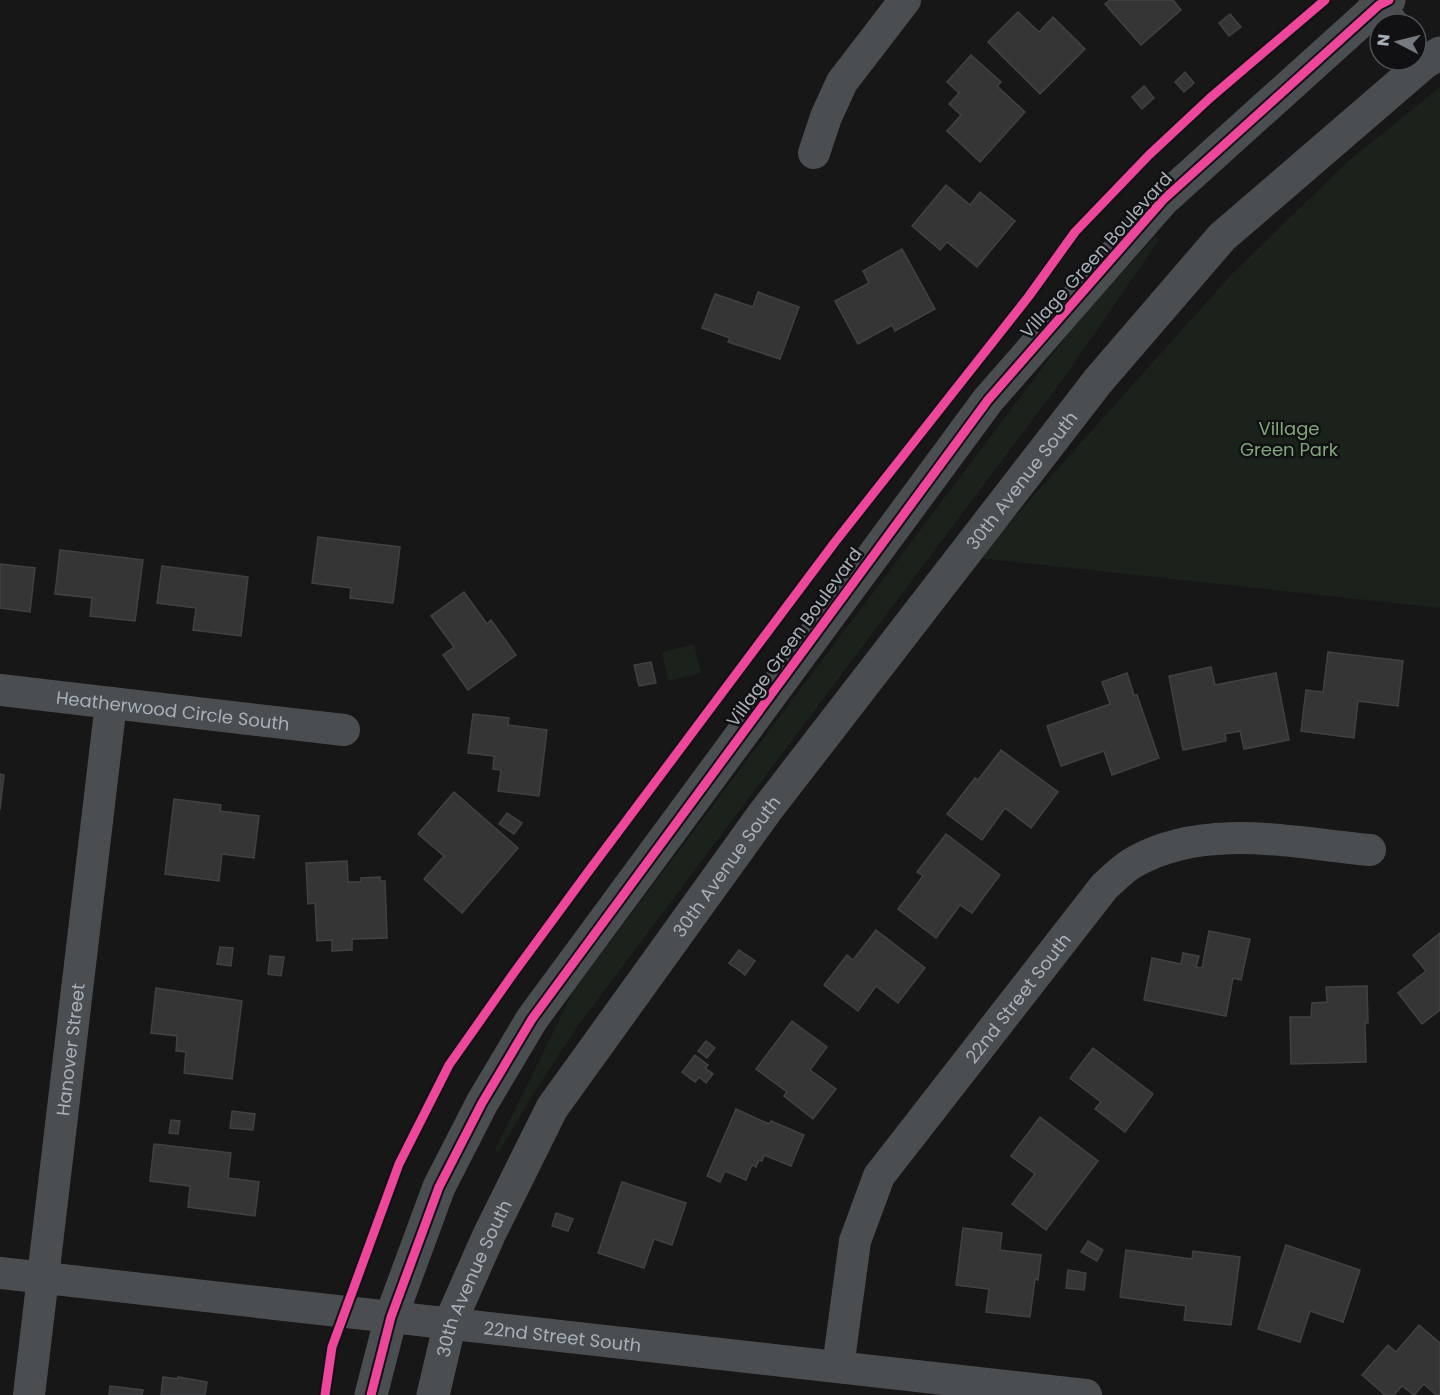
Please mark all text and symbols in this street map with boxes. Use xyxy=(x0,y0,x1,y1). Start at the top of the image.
north arrow xyxy=(1368,12,1428,72)
text: N xyxy=(1371,33,1396,48)
street label: Village Green Boulevard xyxy=(1014,166,1178,344)
street label: 30th Avenue South xyxy=(960,406,1083,555)
park label: Village Green Park xyxy=(1240,416,1339,462)
street label: Village Green Boulevard xyxy=(720,542,868,732)
street label: Heatherwood Circle South xyxy=(55,684,291,736)
street label: 30th Avenue South xyxy=(667,790,786,942)
street label: 22nd Street South xyxy=(959,928,1076,1068)
street label: Hanover Street xyxy=(50,982,90,1117)
street label: 30th Avenue South xyxy=(430,1195,517,1359)
street label: 22nd Street South xyxy=(482,1315,643,1357)

